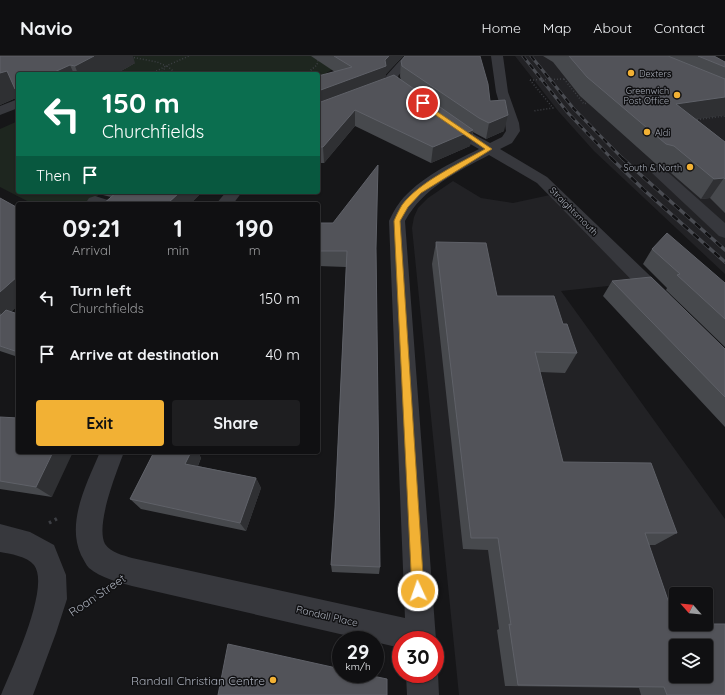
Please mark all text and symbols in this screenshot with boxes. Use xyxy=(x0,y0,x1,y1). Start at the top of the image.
text: Navio xyxy=(20,16,73,40)
text: Home xyxy=(482,19,521,37)
text: Map xyxy=(543,19,571,37)
text: About xyxy=(593,19,632,37)
text: Contact xyxy=(654,19,705,37)
marker: Dexters xyxy=(626,68,636,78)
place label: Dexters xyxy=(639,68,671,79)
text: 150 m xyxy=(102,85,180,120)
place label: Greenwich Post Office xyxy=(624,85,669,106)
pin xyxy=(406,86,440,120)
icon: left xyxy=(36,88,88,140)
marker: Greenwich Post Office xyxy=(672,90,682,100)
icon: arrive xyxy=(412,92,434,114)
text: Churchfields xyxy=(102,120,204,143)
marker: Aldi xyxy=(642,127,652,137)
place label: Aldi xyxy=(655,127,670,138)
place label: South & North xyxy=(624,162,682,173)
marker: South & North xyxy=(685,162,695,172)
icon: arrive xyxy=(79,164,101,186)
text: Then xyxy=(36,166,71,185)
street label: Straightsmouth xyxy=(547,184,601,238)
text: 09:21 xyxy=(63,213,120,243)
text: 1 xyxy=(173,213,183,243)
text: 190 xyxy=(236,213,273,243)
text: Arrival xyxy=(72,242,111,258)
text: min xyxy=(167,242,189,258)
text: m xyxy=(249,242,261,258)
text: Turn left xyxy=(70,281,132,300)
icon: left xyxy=(36,287,58,309)
text: 150 m xyxy=(260,289,300,308)
text: Churchfields xyxy=(70,300,144,316)
icon: arrive xyxy=(36,343,58,365)
text: Arrive at destination xyxy=(70,345,219,364)
text: 40 m xyxy=(265,345,300,364)
button: Exit xyxy=(36,400,164,446)
button: Share xyxy=(172,400,300,446)
street label: Roan Street xyxy=(66,570,128,620)
position arrow xyxy=(397,570,439,612)
north arrow xyxy=(669,587,713,631)
map controls xyxy=(669,587,713,683)
street label: Randall Place xyxy=(295,603,360,630)
speed limit sign: 30 xyxy=(392,631,444,683)
text: 29 xyxy=(347,639,369,664)
button: layers xyxy=(669,639,713,683)
text: km/h xyxy=(345,660,371,673)
place label: Randall Christian Centre xyxy=(131,673,265,688)
marker: Randall Christian Centre xyxy=(268,675,278,685)

